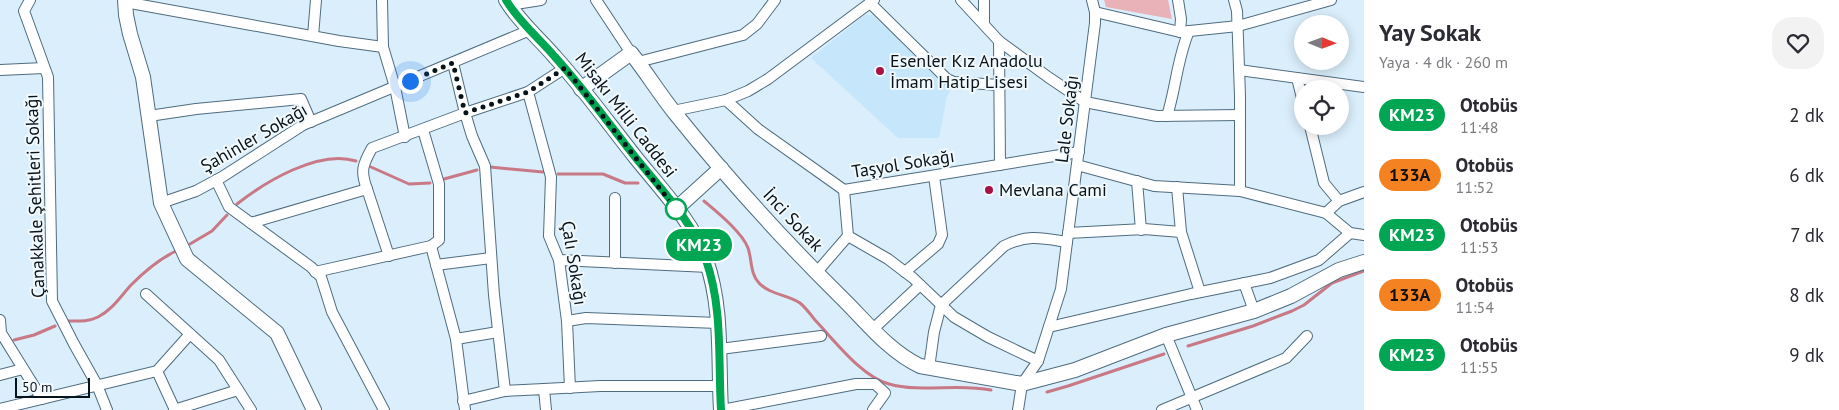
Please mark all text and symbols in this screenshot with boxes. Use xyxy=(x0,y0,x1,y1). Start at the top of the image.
north arrow xyxy=(1294,15,1349,70)
map controls xyxy=(1294,15,1349,135)
text: Yay Sokak xyxy=(1379,17,1481,48)
button: heart xyxy=(1772,17,1824,69)
street label: Misakı Milli Caddesi xyxy=(570,47,683,182)
place label: Esenler Kız Anadolu İmam Hatip Lisesi xyxy=(890,49,1043,93)
text: Yaya · 4 dk · 260 m xyxy=(1379,52,1508,72)
marker: Esenler Kız Anadolu İmam Hatip Lisesi xyxy=(874,65,886,77)
your location xyxy=(398,69,423,94)
street label: Lale Sokağı xyxy=(1050,74,1083,164)
button: locate xyxy=(1294,80,1349,135)
text: Otobüs xyxy=(1460,93,1518,117)
street label: Çanakkale Şehitleri Sokağı xyxy=(19,94,50,298)
street label: Şahinler Sokağı xyxy=(196,98,311,177)
text: KM23 xyxy=(1389,103,1435,126)
text: 2 dk xyxy=(1789,103,1824,127)
text: 11:48 xyxy=(1460,117,1498,137)
street label: Taşyol Sokağı xyxy=(850,144,956,183)
text: Otobüs xyxy=(1456,153,1513,177)
text: 133A xyxy=(1389,163,1431,186)
text: 6 dk xyxy=(1789,163,1824,187)
text: 11:52 xyxy=(1456,177,1494,197)
place label: Mevlana Cami xyxy=(999,178,1107,201)
street label: İnci Sokak xyxy=(758,183,829,256)
marker: Mevlana Cami xyxy=(983,184,995,196)
unlabelled marker xyxy=(665,198,687,220)
text: Otobüs xyxy=(1460,213,1518,237)
street label: Çalı Sokağı xyxy=(556,219,593,307)
text: KM23 xyxy=(1389,223,1435,246)
text: 7 dk xyxy=(1790,223,1824,247)
line badge: KM23 xyxy=(664,229,734,261)
text: KM23 xyxy=(676,233,722,256)
text: 11:53 xyxy=(1460,237,1498,257)
text: Otobüs xyxy=(1456,273,1513,297)
text: 133A xyxy=(1389,283,1431,306)
text: 8 dk xyxy=(1789,283,1824,307)
text: 11:54 xyxy=(1456,297,1494,317)
text: Otobüs xyxy=(1460,333,1518,357)
text: KM23 xyxy=(1389,343,1435,366)
text: 9 dk xyxy=(1789,343,1824,367)
text: 11:55 xyxy=(1460,357,1498,377)
scale bar xyxy=(15,375,90,398)
text: 50 m xyxy=(22,378,52,396)

